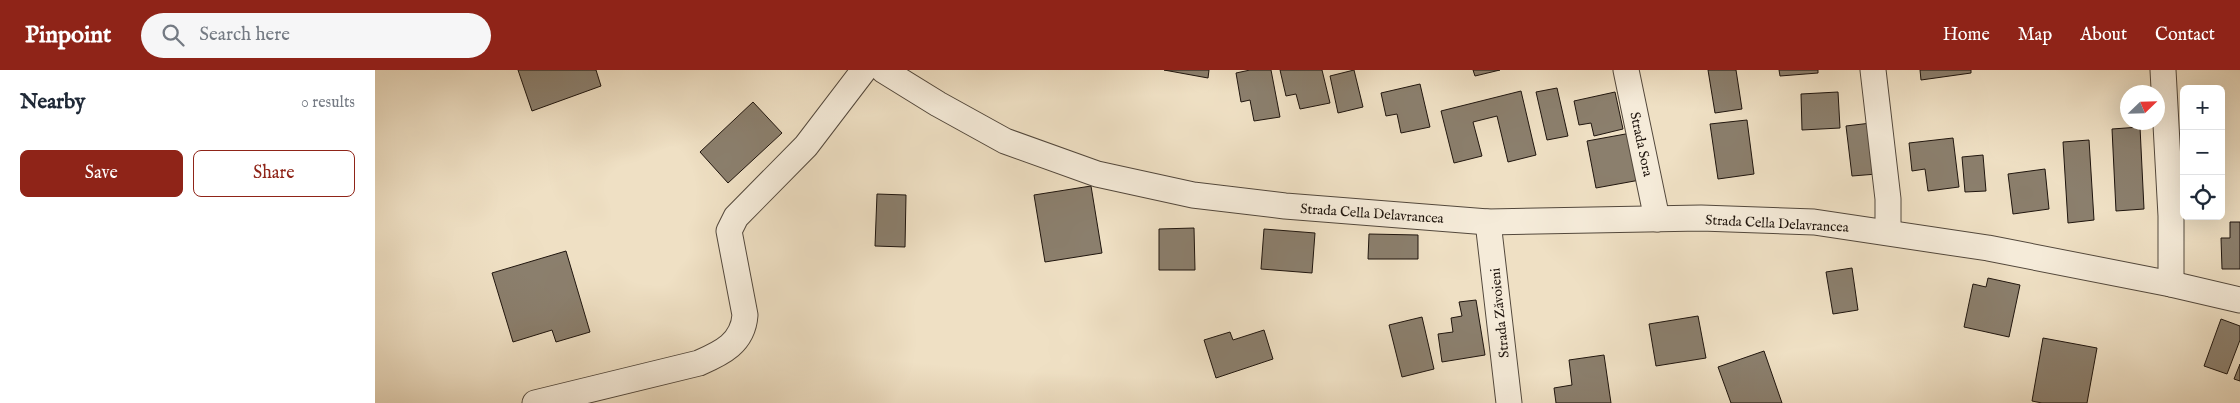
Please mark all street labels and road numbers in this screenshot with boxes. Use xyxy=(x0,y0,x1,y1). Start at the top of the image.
street label: Strada Sora xyxy=(1625,110,1657,179)
street label: Strada Cella Delavrancea xyxy=(1300,200,1445,228)
street label: Strada Cella Delavrancea xyxy=(1705,211,1850,237)
street label: Strada Zăvoieni xyxy=(1486,267,1514,359)

